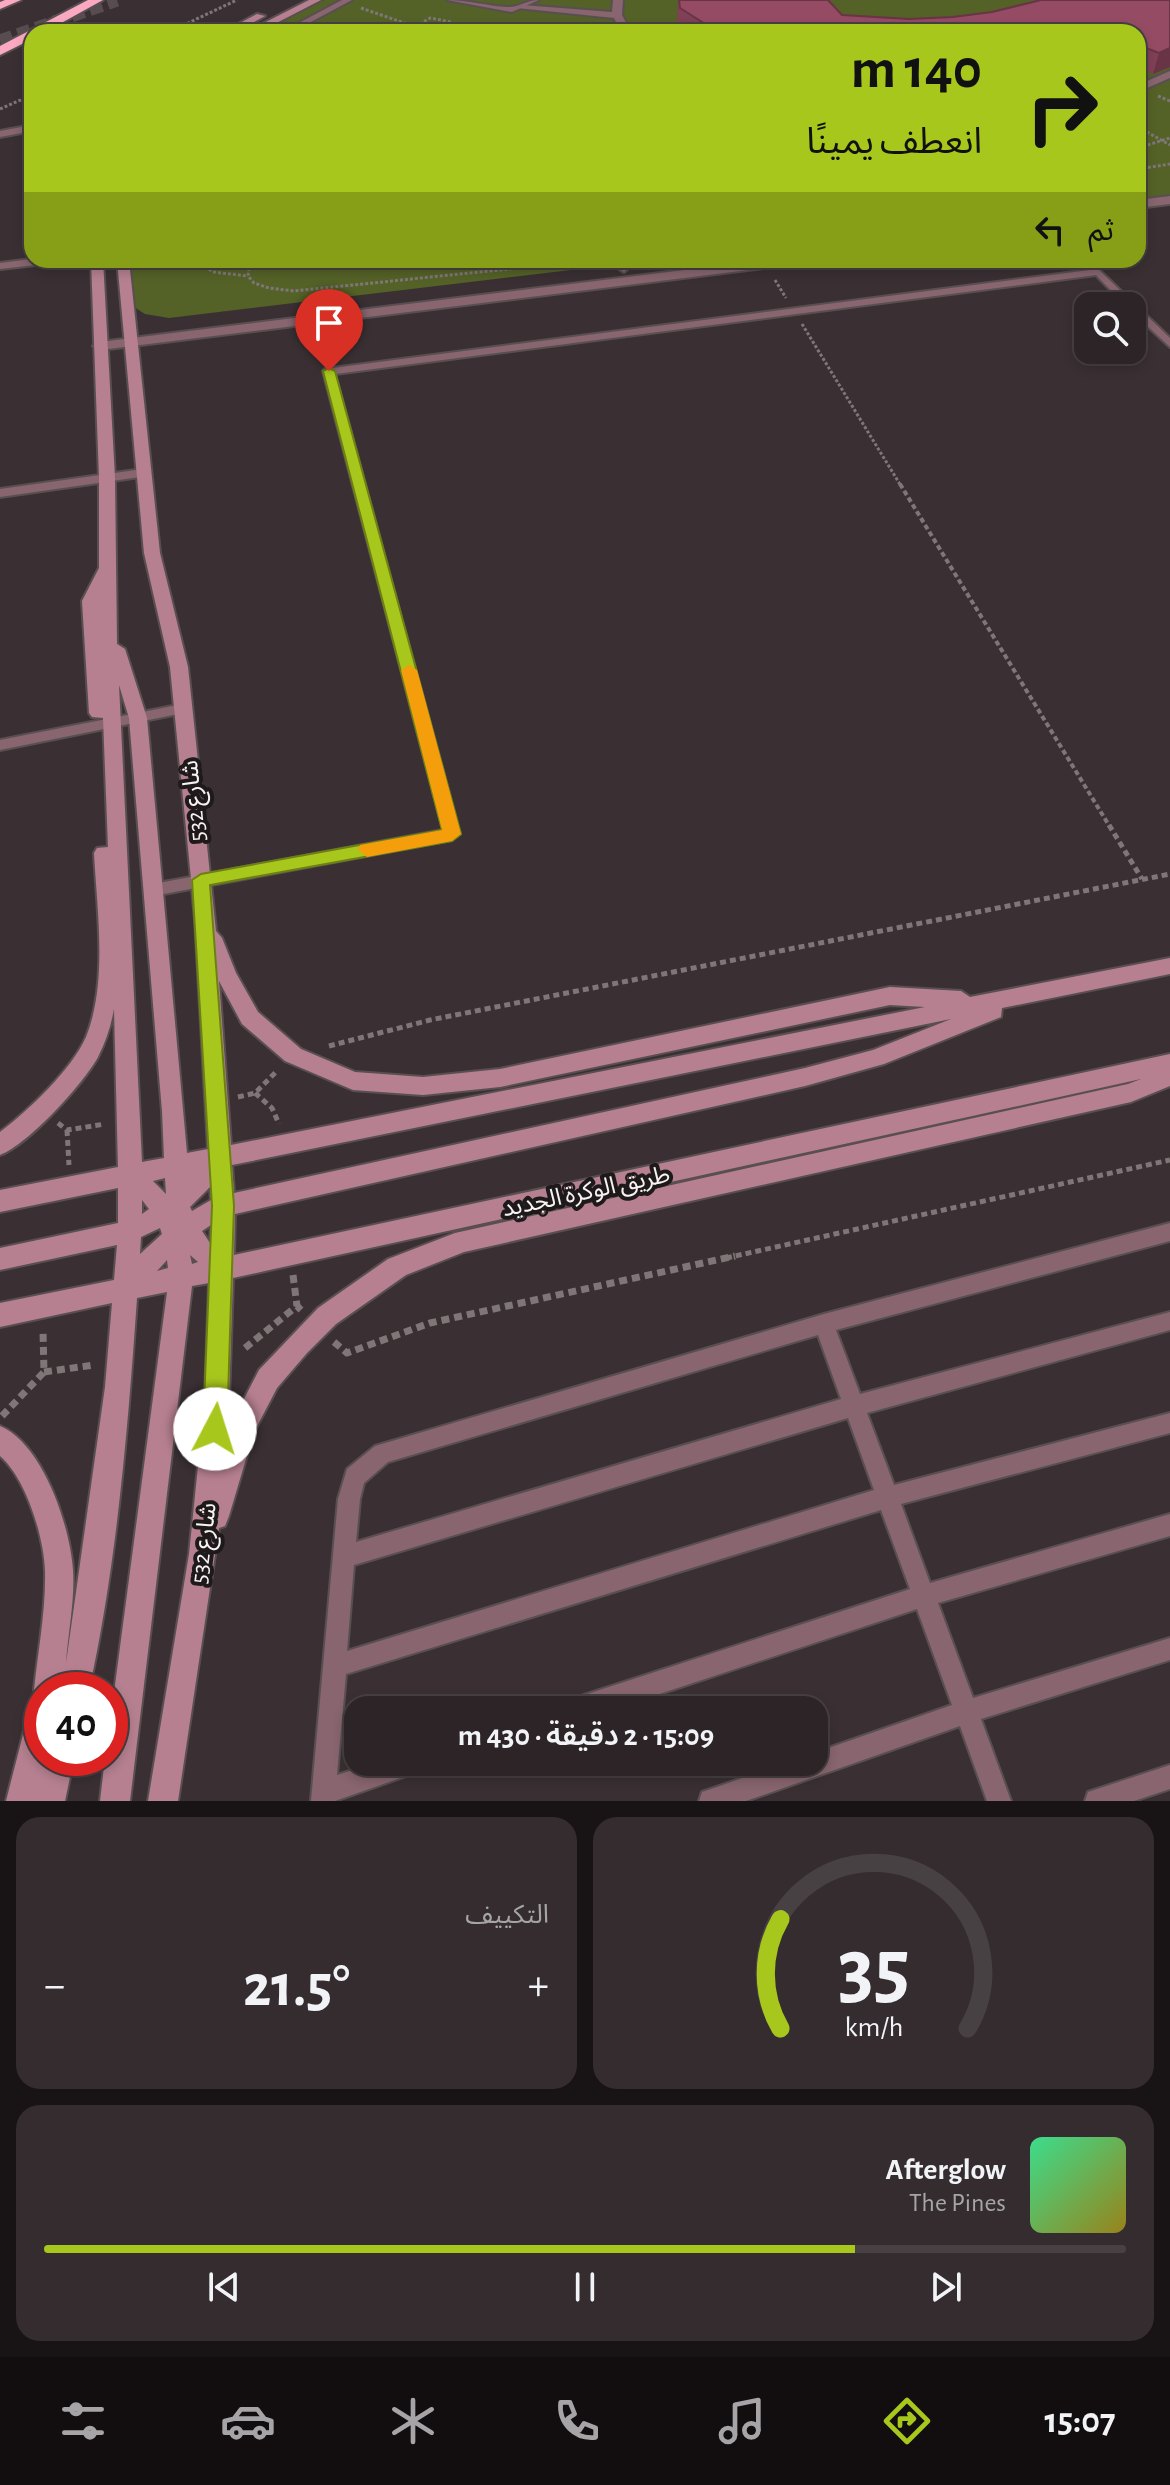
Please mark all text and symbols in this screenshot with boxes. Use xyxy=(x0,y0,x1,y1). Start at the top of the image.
text: 140 m xyxy=(851,42,982,98)
icon: right xyxy=(1010,56,1114,160)
text: انعطف يمينًا xyxy=(806,124,982,160)
icon: left xyxy=(1028,208,1072,252)
text: ثم xyxy=(1088,216,1114,246)
pin xyxy=(295,289,363,371)
map controls xyxy=(1074,292,1146,364)
button: search xyxy=(1074,292,1146,364)
icon: arrive xyxy=(307,301,351,345)
street label: شارع 532 xyxy=(178,759,214,843)
street label: طريق الوكرة الجديد xyxy=(500,1162,673,1223)
position arrow xyxy=(173,1387,257,1471)
street label: شارع 532 xyxy=(187,1501,225,1586)
speed limit sign: 40 xyxy=(24,1672,128,1776)
text: 15:09 · 2 دقيقة · 430 m xyxy=(458,1721,714,1751)
text: التكييف xyxy=(465,1902,549,1928)
text: 35 xyxy=(838,1928,909,2012)
text: 21.5° xyxy=(243,1957,350,2017)
text: − xyxy=(44,1964,65,2008)
text: + xyxy=(528,1964,549,2008)
text: km/h xyxy=(844,2013,903,2042)
text: Afterglow xyxy=(885,2155,1006,2185)
text: The Pines xyxy=(909,2190,1006,2216)
icon: previous xyxy=(202,2265,246,2309)
icon: pause xyxy=(563,2265,607,2309)
icon: next xyxy=(924,2265,968,2309)
icon: filters xyxy=(55,2393,111,2449)
icon: car xyxy=(220,2393,276,2449)
icon: climate xyxy=(385,2393,441,2449)
icon: phone xyxy=(549,2393,605,2449)
icon: music xyxy=(714,2393,770,2449)
icon: directions xyxy=(879,2393,935,2449)
text: 15:07 xyxy=(1044,2403,1116,2439)

